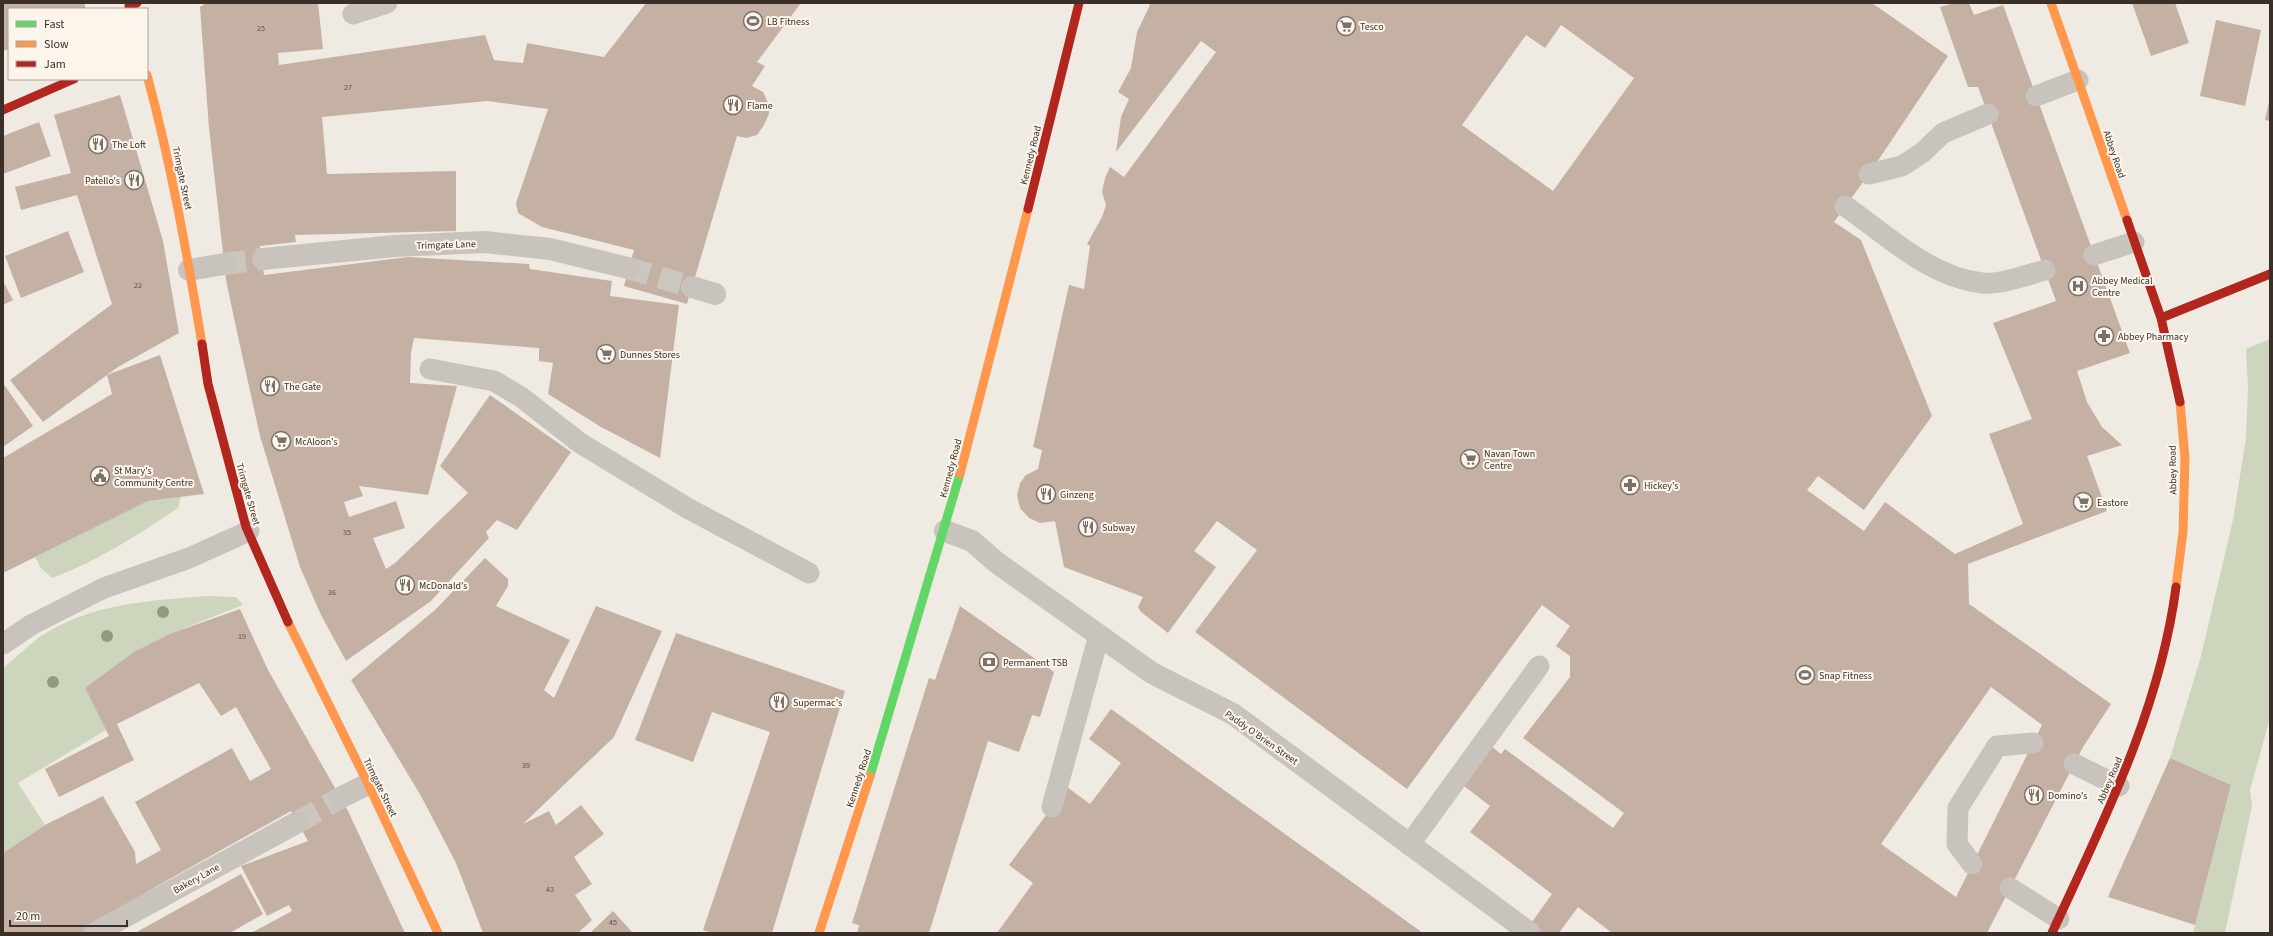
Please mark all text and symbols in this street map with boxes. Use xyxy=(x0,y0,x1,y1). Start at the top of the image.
legend xyxy=(8,8,148,80)
sports icon: LB Fitness xyxy=(742,10,764,32)
place label: LB Fitness xyxy=(767,15,809,29)
supermarket icon: Tesco xyxy=(1335,15,1357,37)
text: Fast xyxy=(44,16,64,33)
place label: Tesco xyxy=(1360,20,1384,34)
house number: 25 xyxy=(257,23,265,34)
text: Slow xyxy=(44,36,69,53)
text: Jam xyxy=(44,56,66,73)
house number: 27 xyxy=(344,82,352,93)
restaurant icon: Flame xyxy=(722,94,744,116)
place label: Flame xyxy=(747,99,773,113)
street label: Kennedy Road xyxy=(1017,124,1045,186)
street label: Abbey Road xyxy=(2099,129,2129,180)
restaurant icon: The Loft xyxy=(87,133,109,155)
place label: The Loft xyxy=(112,138,146,152)
street label: Trimgate Street xyxy=(169,145,196,212)
restaurant icon: Patello's xyxy=(123,169,145,191)
place label: Patello's xyxy=(85,174,120,188)
street label: Trimgate Lane xyxy=(416,237,476,253)
place label: Abbey Medical Centre xyxy=(2092,274,2153,300)
hospital icon: Abbey Medical Centre xyxy=(2067,275,2089,297)
house number: 22 xyxy=(134,280,142,291)
pharmacy icon: Abbey Pharmacy xyxy=(2093,325,2115,347)
place label: Abbey Pharmacy xyxy=(2118,330,2189,344)
supermarket icon: Dunnes Stores xyxy=(595,343,617,365)
place label: Dunnes Stores xyxy=(620,348,680,362)
restaurant icon: The Gate xyxy=(259,375,281,397)
place label: The Gate xyxy=(284,380,321,394)
supermarket icon: McAloon's xyxy=(270,430,292,452)
place label: McAloon's xyxy=(295,435,338,449)
street label: Kennedy Road xyxy=(936,437,966,499)
street label: Abbey Road xyxy=(2166,445,2180,495)
place label: Navan Town Centre xyxy=(1484,447,1535,473)
supermarket icon: Navan Town Centre xyxy=(1459,448,1481,470)
street label: Trimgate Street xyxy=(232,462,264,528)
place label: St Mary's Community Centre xyxy=(114,464,193,490)
public building icon: St Mary's Community Centre xyxy=(89,465,111,487)
pharmacy icon: Hickey's xyxy=(1619,474,1641,496)
place label: Hickey's xyxy=(1644,479,1678,493)
restaurant icon: Ginzeng xyxy=(1035,483,1057,505)
place label: Ginzeng xyxy=(1060,488,1094,502)
supermarket icon: Eastore xyxy=(2072,491,2094,513)
place label: Eastore xyxy=(2097,496,2128,510)
restaurant icon: Subway xyxy=(1077,516,1099,538)
place label: Subway xyxy=(1102,521,1135,535)
house number: 35 xyxy=(343,527,351,538)
restaurant icon: McDonald's xyxy=(394,574,416,596)
place label: McDonald's xyxy=(419,579,468,593)
house number: 36 xyxy=(328,587,336,598)
house number: 19 xyxy=(238,631,246,642)
bank icon: Permanent TSB xyxy=(978,651,1000,673)
place label: Permanent TSB xyxy=(1003,656,1068,670)
sports icon: Snap Fitness xyxy=(1794,664,1816,686)
place label: Snap Fitness xyxy=(1819,669,1872,683)
restaurant icon: Supermac's xyxy=(768,691,790,713)
place label: Supermac's xyxy=(793,696,842,710)
street label: Paddy O'Brien Street xyxy=(1222,707,1301,769)
street label: Kennedy Road xyxy=(843,747,875,809)
street label: Abbey Road xyxy=(2094,755,2126,806)
street label: Trimgate Street xyxy=(360,756,401,820)
house number: 39 xyxy=(522,760,530,771)
restaurant icon: Domino's xyxy=(2023,784,2045,806)
place label: Domino's xyxy=(2048,789,2087,803)
street label: Bakery Lane xyxy=(171,860,222,897)
house number: 43 xyxy=(546,884,554,895)
scale bar xyxy=(10,902,127,928)
text: 20 m xyxy=(16,908,40,925)
house number: 45 xyxy=(609,917,617,928)

